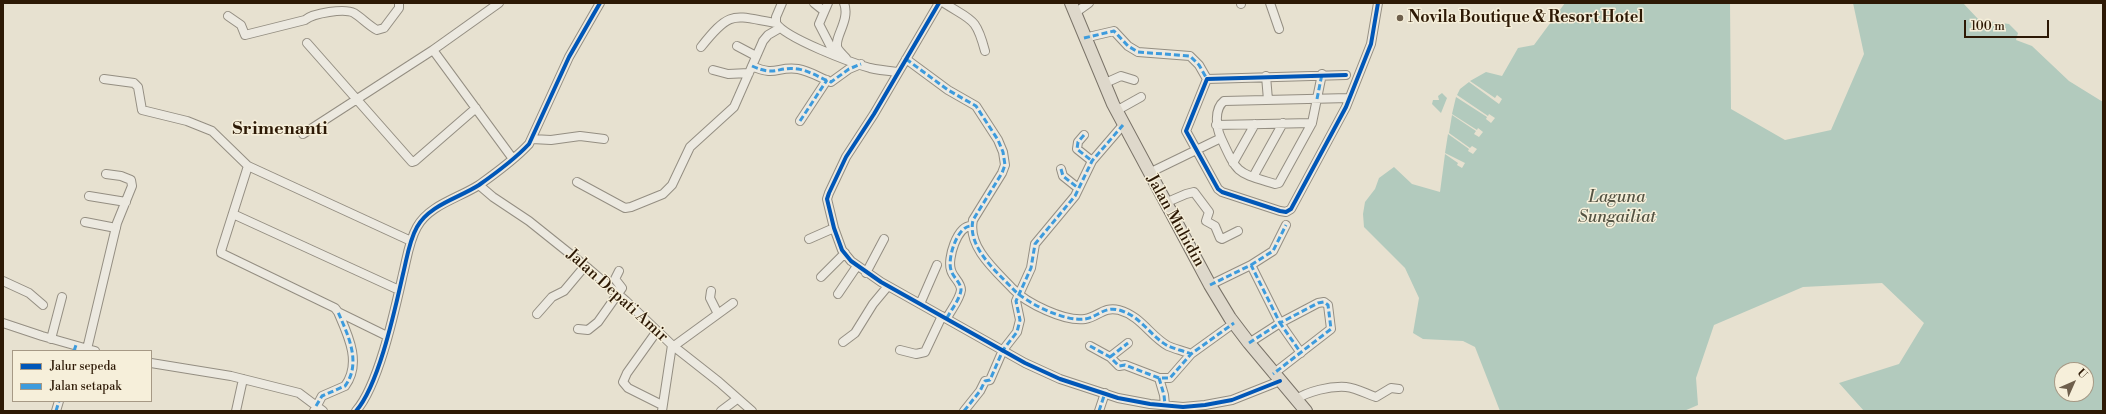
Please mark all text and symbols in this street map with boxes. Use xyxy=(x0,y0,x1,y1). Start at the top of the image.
place label: Novila Boutique & Resort Hotel xyxy=(1408,8,1644,28)
scale bar xyxy=(1966,12,2051,38)
marker: Novila Boutique & Resort Hotel xyxy=(1395,13,1405,23)
text: 100 m xyxy=(1971,19,2005,34)
district label: Srimenanti xyxy=(232,119,328,141)
street label: Jalan Muhidin xyxy=(1142,172,1208,270)
water label: Laguna Sungailiat xyxy=(1578,188,1656,228)
street label: Jalan Depati Amir xyxy=(562,245,672,347)
legend xyxy=(12,350,152,402)
text: Jalur sepeda xyxy=(50,359,116,374)
north arrow xyxy=(2054,362,2094,402)
text: U xyxy=(2074,366,2090,382)
text: Jalan setapak xyxy=(50,379,122,394)

